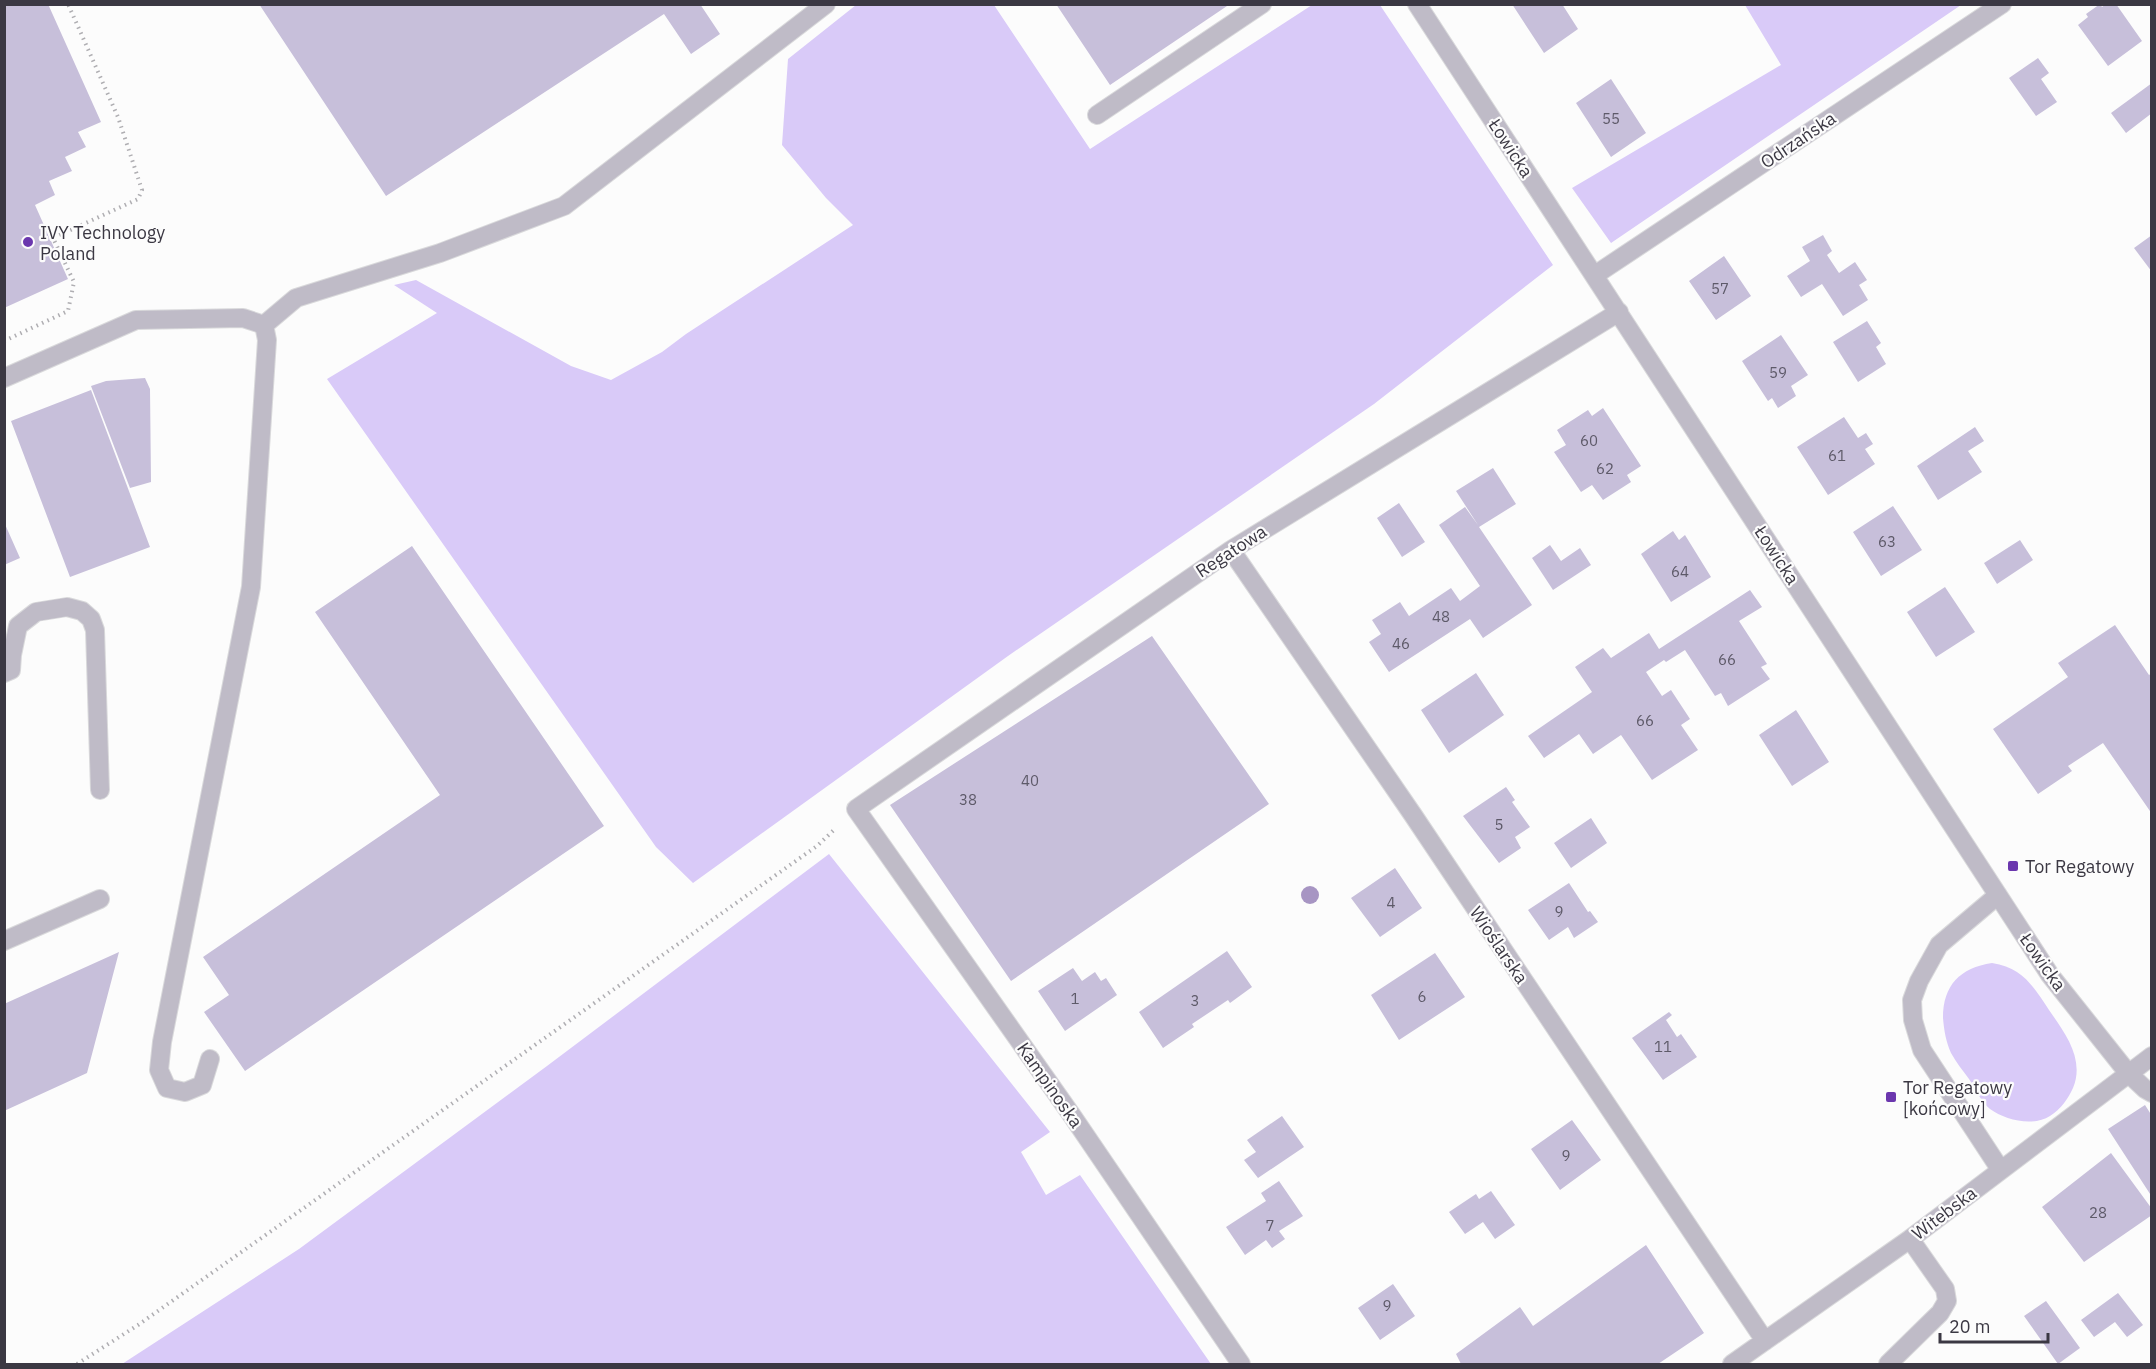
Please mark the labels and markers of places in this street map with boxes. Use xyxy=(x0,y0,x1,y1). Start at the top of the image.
place label: IVY Technology Poland xyxy=(40,221,165,265)
marker: IVY Technology Poland xyxy=(21,235,35,249)
place label: Tor Regatowy xyxy=(2025,855,2134,878)
marker: Tor Regatowy xyxy=(2006,859,2020,873)
place label: Tor Regatowy [końcowy] xyxy=(1903,1076,2012,1120)
marker: Tor Regatowy [końcowy] xyxy=(1884,1090,1898,1104)

